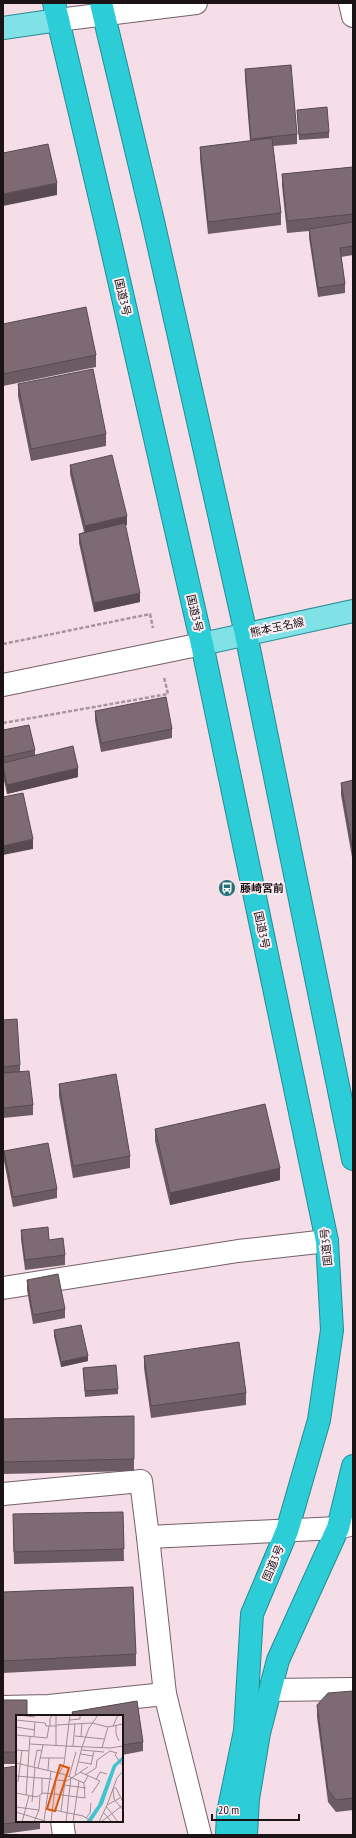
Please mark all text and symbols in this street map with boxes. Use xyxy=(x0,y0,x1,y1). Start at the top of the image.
street label: 国道3号 xyxy=(112,277,134,317)
street label: 国道3号 xyxy=(184,593,206,633)
street label: 熊本玉名線 xyxy=(249,614,305,640)
bus stop icon: 藤崎宮前 xyxy=(217,878,237,898)
place label: 藤崎宮前 xyxy=(240,881,284,895)
street label: 国道3号 xyxy=(251,910,273,950)
street label: 国道3号 xyxy=(317,1227,335,1267)
street label: 国道3号 xyxy=(259,1543,287,1583)
inset map xyxy=(16,1715,123,1822)
scale bar xyxy=(212,1796,299,1822)
text: 20 m xyxy=(218,1802,239,1817)

